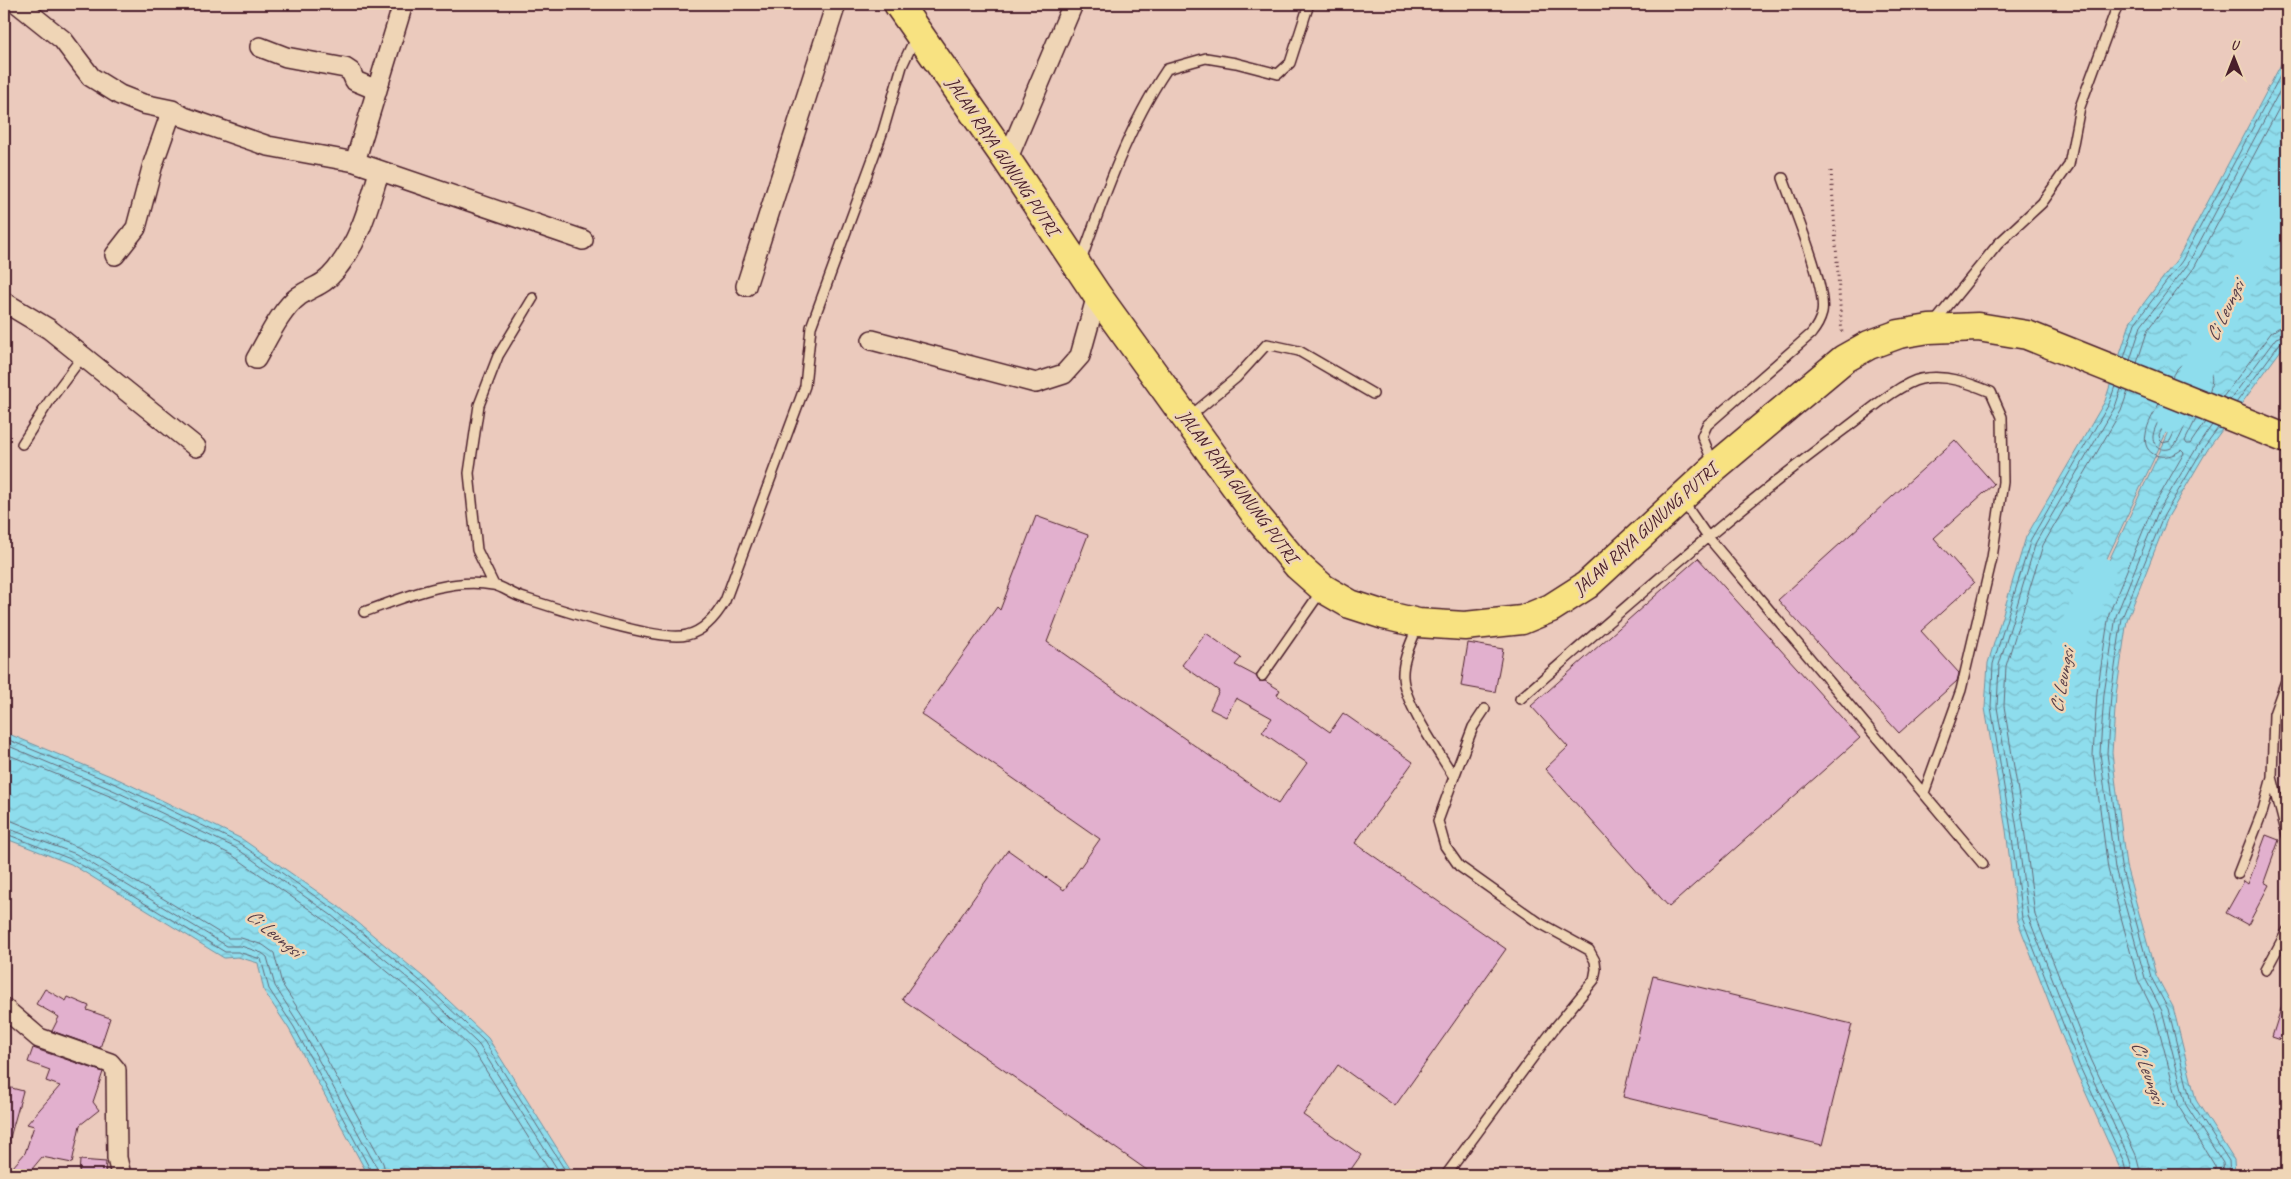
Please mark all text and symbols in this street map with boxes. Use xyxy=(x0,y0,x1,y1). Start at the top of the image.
north arrow xyxy=(2208,32,2258,82)
text: U xyxy=(2231,37,2241,54)
street label: JALAN RAYA GUNUNG PUTRI xyxy=(941,72,1066,243)
water label: Ci Leungsi xyxy=(2200,273,2252,345)
street label: JALAN RAYA GUNUNG PUTRI xyxy=(1173,404,1305,570)
street label: JALAN RAYA GUNUNG PUTRI xyxy=(1568,456,1724,600)
water label: Ci Leungsi xyxy=(2044,643,2081,715)
water label: Ci Leungsi xyxy=(242,904,310,965)
water label: Ci Leungsi xyxy=(2126,1038,2172,1110)

